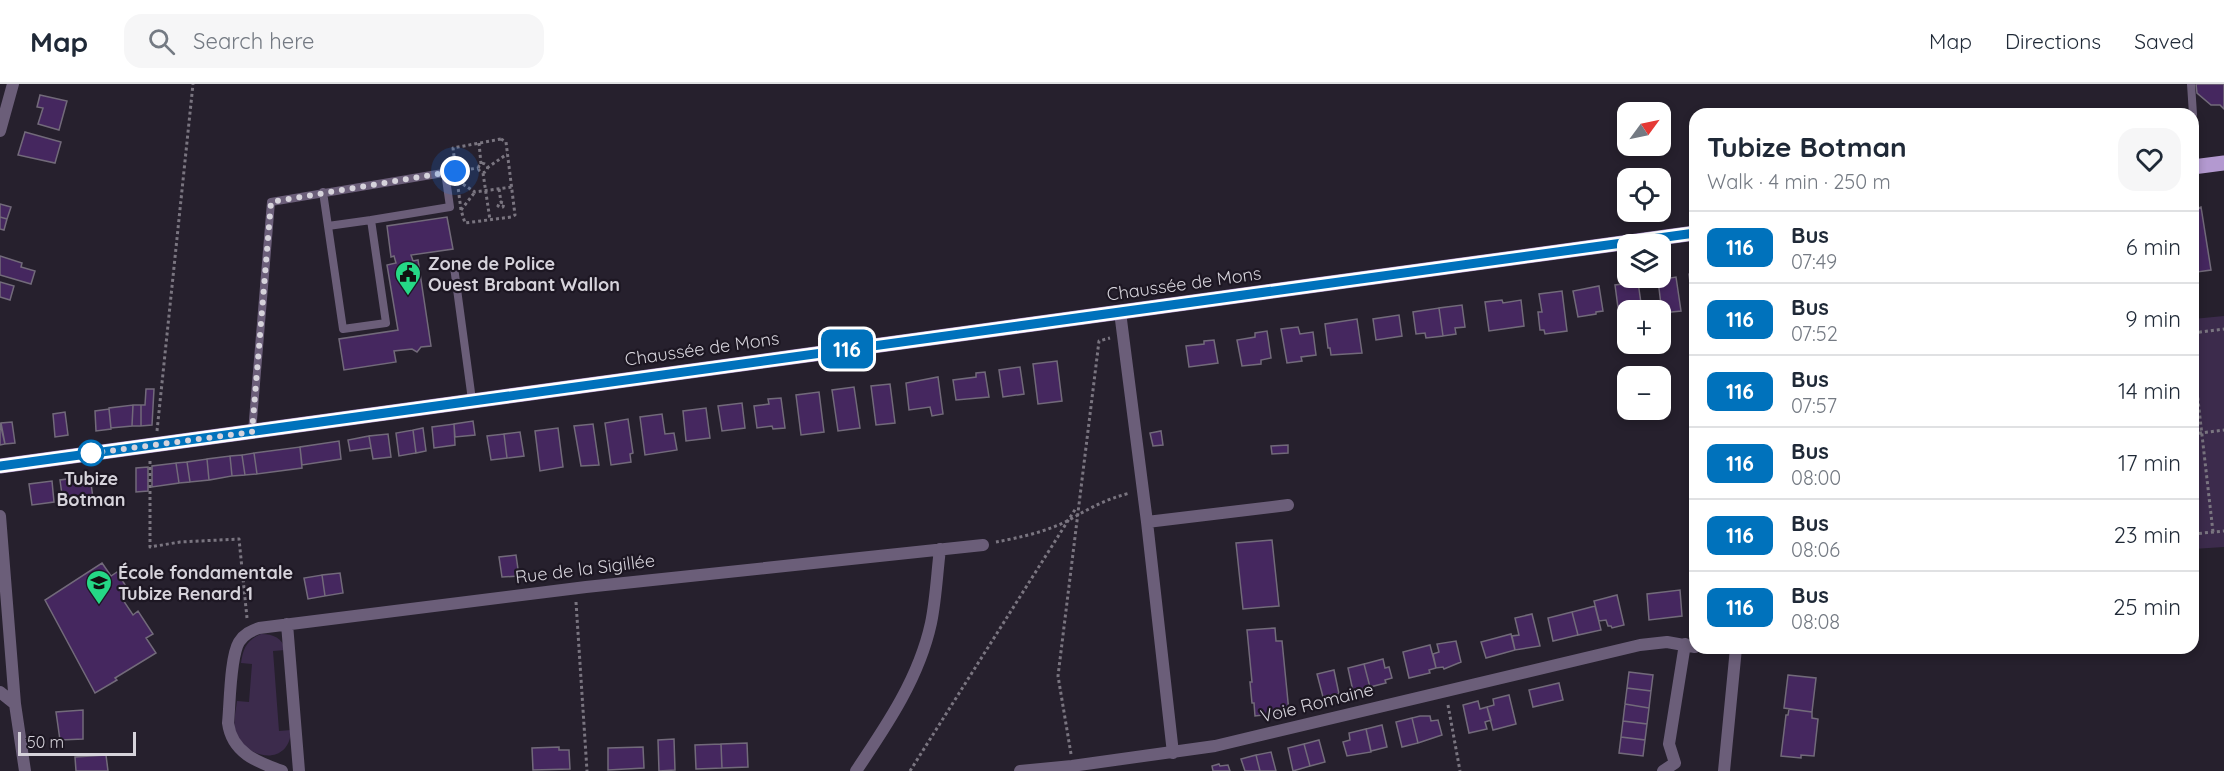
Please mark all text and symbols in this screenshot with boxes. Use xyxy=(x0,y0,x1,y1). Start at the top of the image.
search box xyxy=(124,14,544,68)
text: Map xyxy=(30,24,88,59)
icon: search xyxy=(145,25,178,58)
text: Search here xyxy=(193,27,315,55)
text: Map xyxy=(1929,28,1972,54)
text: Directions xyxy=(2005,28,2101,54)
text: Saved xyxy=(2134,28,2194,54)
north arrow xyxy=(1617,102,1671,156)
map controls xyxy=(1617,102,1671,420)
button: heart xyxy=(2118,128,2181,191)
text: Tubize Botman xyxy=(1707,129,1907,164)
your location xyxy=(440,156,470,186)
button: locate xyxy=(1617,168,1671,222)
text: Walk · 4 min · 250 m xyxy=(1707,169,1891,194)
text: Bus xyxy=(1791,221,1829,249)
text: 6 min xyxy=(2126,233,2181,261)
button: layers xyxy=(1617,234,1671,288)
text: 116 xyxy=(1726,234,1754,260)
text: 07:49 xyxy=(1791,249,1837,274)
place label: Zone de Police Ouest Brabant Wallon xyxy=(428,252,620,296)
public building icon: Zone de Police Ouest Brabant Wallon xyxy=(393,259,423,297)
street label: Chaussée de Mons xyxy=(1105,261,1263,306)
text: Bus xyxy=(1791,293,1829,321)
button: + xyxy=(1617,300,1671,354)
text: 9 min xyxy=(2125,305,2181,333)
text: 116 xyxy=(1726,306,1754,332)
text: 07:52 xyxy=(1791,321,1838,346)
street label: Chaussée de Mons xyxy=(623,326,781,371)
line badge: 116 xyxy=(812,330,882,368)
text: 116 xyxy=(833,336,861,362)
text: Bus xyxy=(1791,365,1829,393)
button: − xyxy=(1617,366,1671,420)
text: 14 min xyxy=(2118,377,2181,405)
text: 116 xyxy=(1726,378,1754,404)
text: 07:57 xyxy=(1791,393,1837,418)
text: Bus xyxy=(1791,437,1829,465)
marker: Tubize Botman xyxy=(78,440,104,466)
text: 17 min xyxy=(2118,449,2181,477)
text: 116 xyxy=(1726,450,1754,476)
text: 08:00 xyxy=(1791,465,1841,490)
place label: Tubize Botman xyxy=(57,467,126,511)
text: Bus xyxy=(1791,509,1829,537)
text: 23 min xyxy=(2114,521,2181,549)
text: 116 xyxy=(1726,522,1754,548)
text: 08:06 xyxy=(1791,537,1840,562)
street label: Rue de la Sigillée xyxy=(514,549,656,588)
place label: École fondamentale Tubize Renard 1 xyxy=(118,561,293,605)
school or university icon: École fondamentale Tubize Renard 1 xyxy=(84,568,114,606)
text: Bus xyxy=(1791,581,1829,609)
text: 25 min xyxy=(2113,593,2181,621)
text: 116 xyxy=(1726,594,1754,620)
text: 08:08 xyxy=(1791,609,1840,634)
street label: Voie Romaine xyxy=(1258,677,1376,728)
scale bar xyxy=(18,729,136,756)
text: 50 m xyxy=(27,732,64,752)

